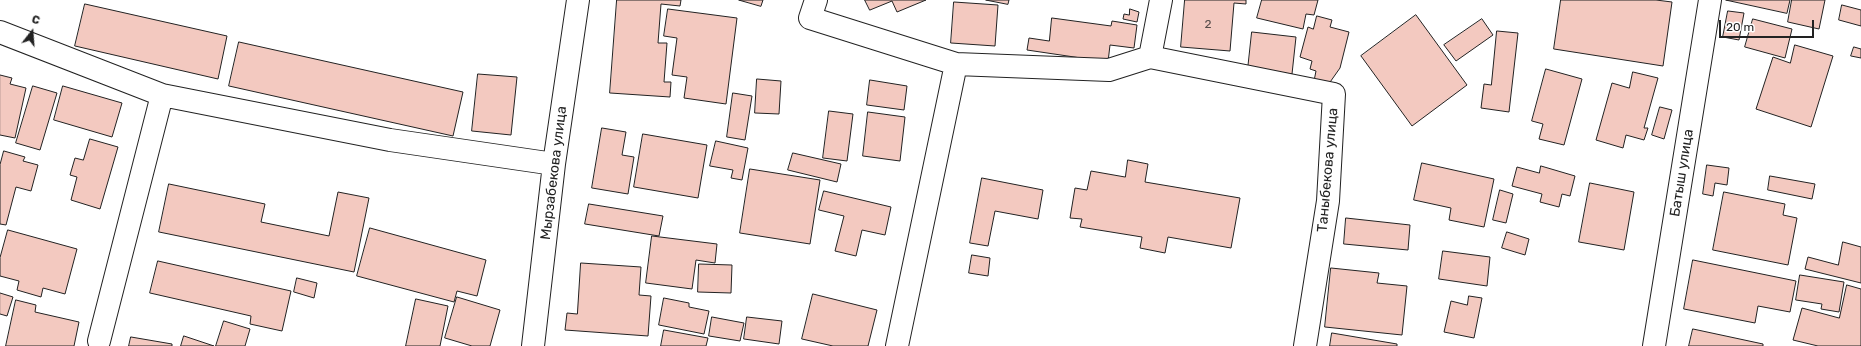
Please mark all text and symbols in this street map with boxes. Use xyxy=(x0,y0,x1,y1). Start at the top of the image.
north arrow xyxy=(12,12,52,52)
scale bar xyxy=(1721,12,1816,38)
text: С xyxy=(30,13,41,27)
house number: 2 xyxy=(1204,18,1212,32)
text: 20 m xyxy=(1726,20,1754,34)
street label: Мырзабекова улица xyxy=(537,105,571,241)
street label: Таныбекова улица xyxy=(1314,107,1342,233)
street label: Батыш улица xyxy=(1667,128,1697,218)

